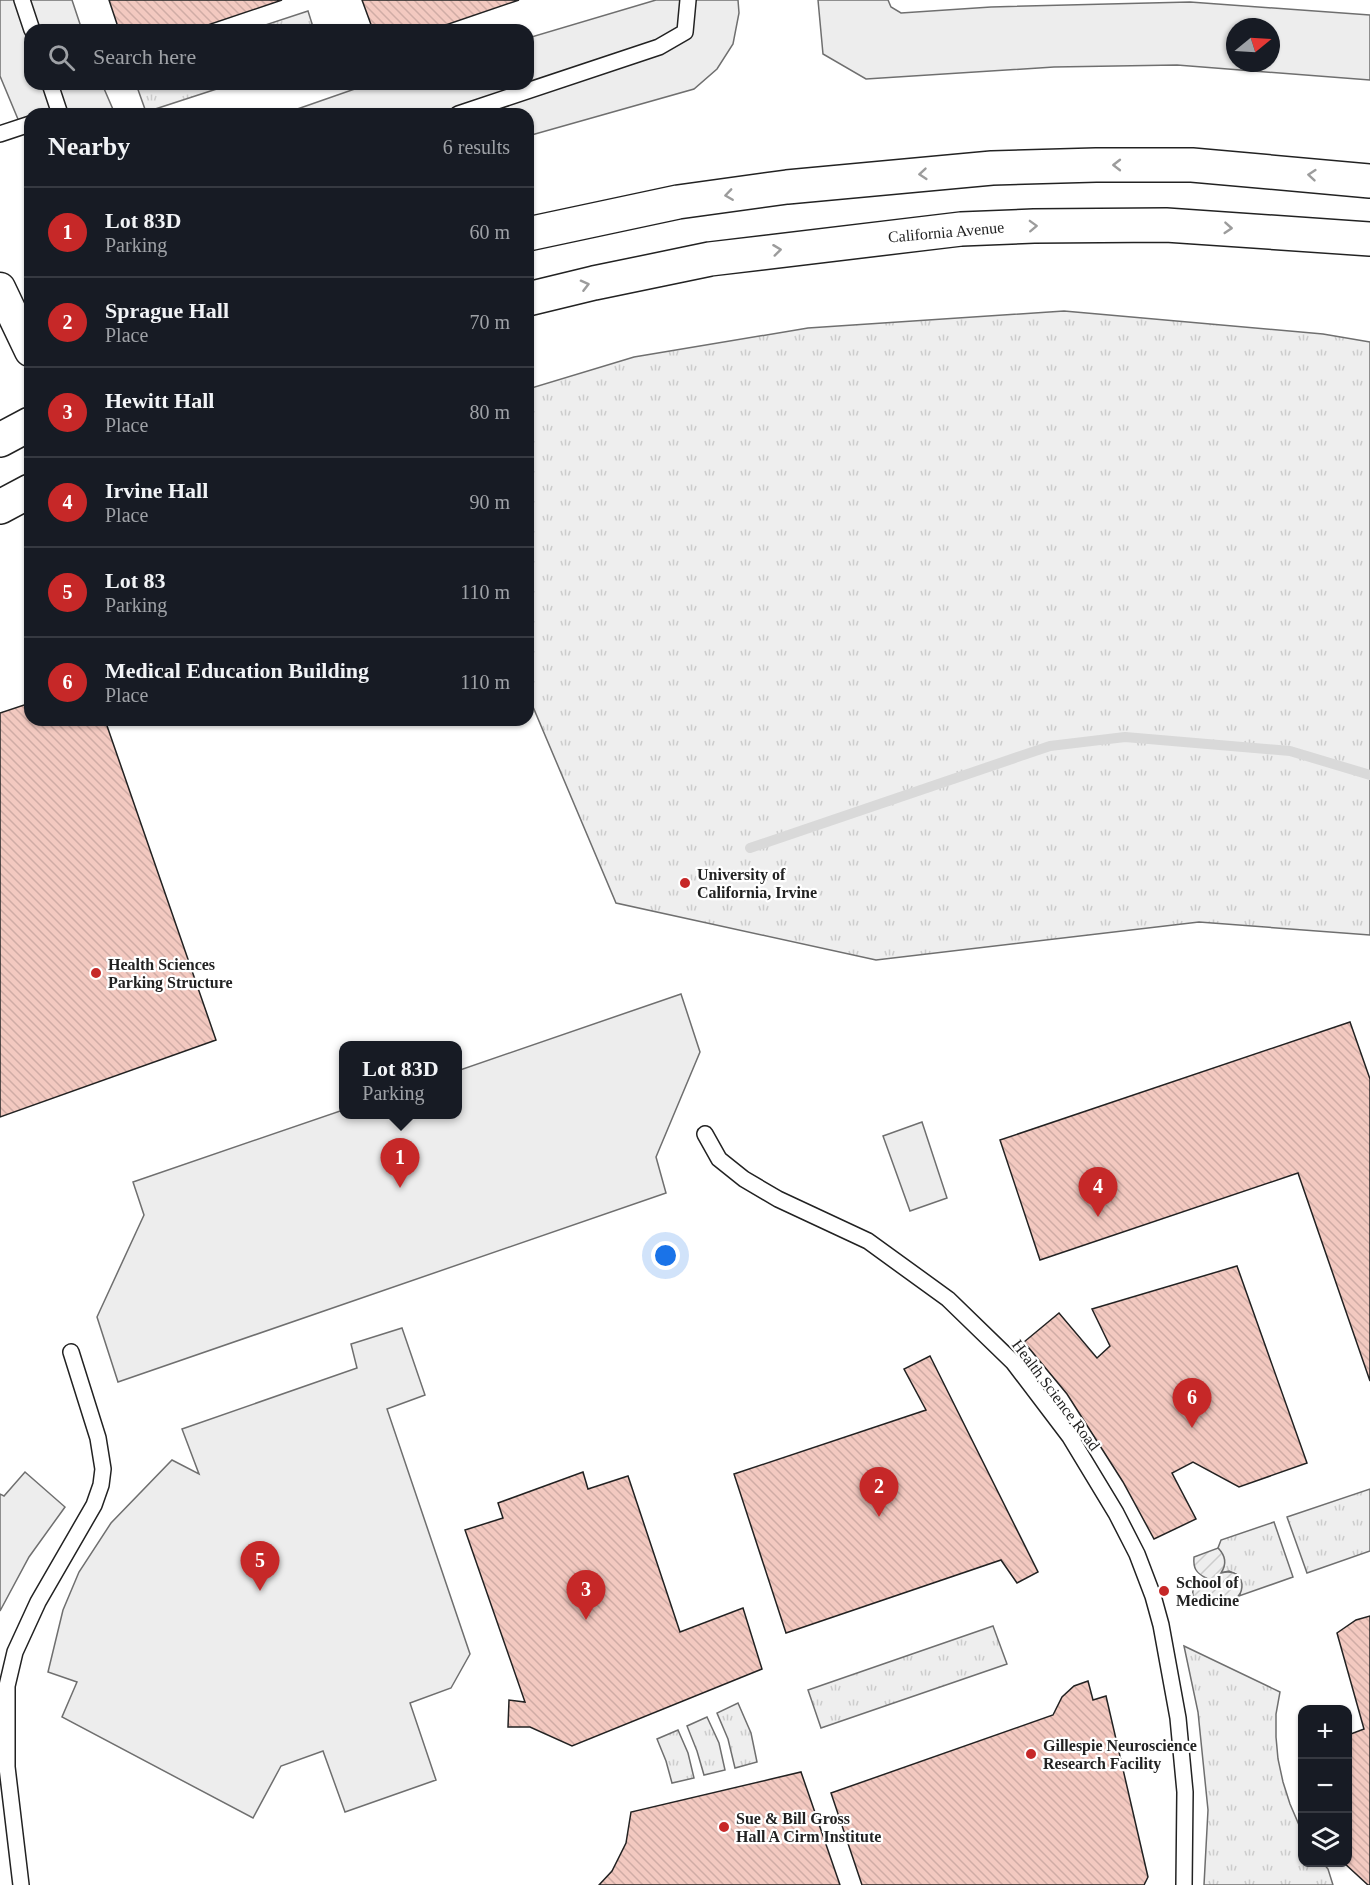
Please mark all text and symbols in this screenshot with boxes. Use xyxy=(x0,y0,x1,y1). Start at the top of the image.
north arrow xyxy=(1226,18,1280,72)
search box xyxy=(24,24,534,90)
icon: search xyxy=(45,41,78,74)
text: Search here xyxy=(93,44,196,69)
text: Nearby xyxy=(48,132,130,161)
text: 6 results xyxy=(443,136,510,158)
one-way arrow xyxy=(1113,159,1122,171)
one-way arrow xyxy=(918,168,927,181)
one-way arrow xyxy=(1307,169,1316,182)
one-way arrow xyxy=(724,189,733,201)
text: Lot 83D xyxy=(105,208,181,233)
street label: California Avenue xyxy=(887,218,1005,246)
one-way arrow xyxy=(1029,220,1038,232)
text: 1 xyxy=(63,221,73,243)
text: 60 m xyxy=(469,221,510,243)
one-way arrow xyxy=(1224,222,1233,235)
text: Parking xyxy=(105,234,167,256)
one-way arrow xyxy=(772,245,781,257)
one-way arrow xyxy=(580,280,590,293)
text: Sprague Hall xyxy=(105,298,229,323)
text: 2 xyxy=(63,311,73,333)
text: 70 m xyxy=(469,311,510,333)
text: Place xyxy=(105,324,148,346)
text: Hewitt Hall xyxy=(105,388,214,413)
text: 3 xyxy=(63,401,73,423)
text: 80 m xyxy=(469,401,510,423)
text: Place xyxy=(105,414,148,436)
text: Irvine Hall xyxy=(105,478,208,503)
text: 4 xyxy=(63,491,73,513)
text: 90 m xyxy=(469,491,510,513)
text: Place xyxy=(105,504,148,526)
text: Lot 83 xyxy=(105,568,166,593)
text: 5 xyxy=(63,581,73,603)
text: 110 m xyxy=(460,581,510,603)
text: Parking xyxy=(105,594,167,616)
text: Medical Education Building xyxy=(105,658,369,683)
text: 6 xyxy=(63,671,73,693)
text: 110 m xyxy=(460,671,510,693)
text: Place xyxy=(105,684,148,706)
place label: University of California, Irvine xyxy=(697,866,817,901)
marker: University of California, Irvine xyxy=(678,876,692,890)
place label: Health Sciences Parking Structure xyxy=(108,956,233,992)
marker: Health Sciences Parking Structure xyxy=(89,966,103,980)
popup xyxy=(339,1041,462,1119)
text: Lot 83D xyxy=(362,1056,439,1081)
text: Parking xyxy=(362,1082,425,1104)
pin: 1 xyxy=(380,1138,420,1188)
pin: 4 xyxy=(1078,1168,1118,1217)
your location xyxy=(651,1241,680,1270)
street label: Health Science Road xyxy=(1009,1336,1103,1454)
pin: 6 xyxy=(1172,1378,1212,1428)
pin: 2 xyxy=(860,1468,898,1517)
pin: 5 xyxy=(240,1542,280,1591)
pin: 3 xyxy=(566,1570,606,1620)
place label: School of Medicine xyxy=(1176,1574,1239,1609)
marker: School of Medicine xyxy=(1157,1584,1171,1598)
map controls xyxy=(1298,1705,1352,1867)
button: + xyxy=(1298,1705,1352,1759)
place label: Gillespie Neuroscience Research Facility xyxy=(1043,1737,1197,1773)
marker: Gillespie Neuroscience Research Facility xyxy=(1024,1747,1038,1761)
button: − xyxy=(1298,1759,1352,1813)
place label: Sue & Bill Gross Hall A Cirm Institute xyxy=(736,1810,881,1845)
button: layers xyxy=(1298,1813,1352,1867)
marker: Sue & Bill Gross Hall A Cirm Institute xyxy=(717,1820,731,1834)

